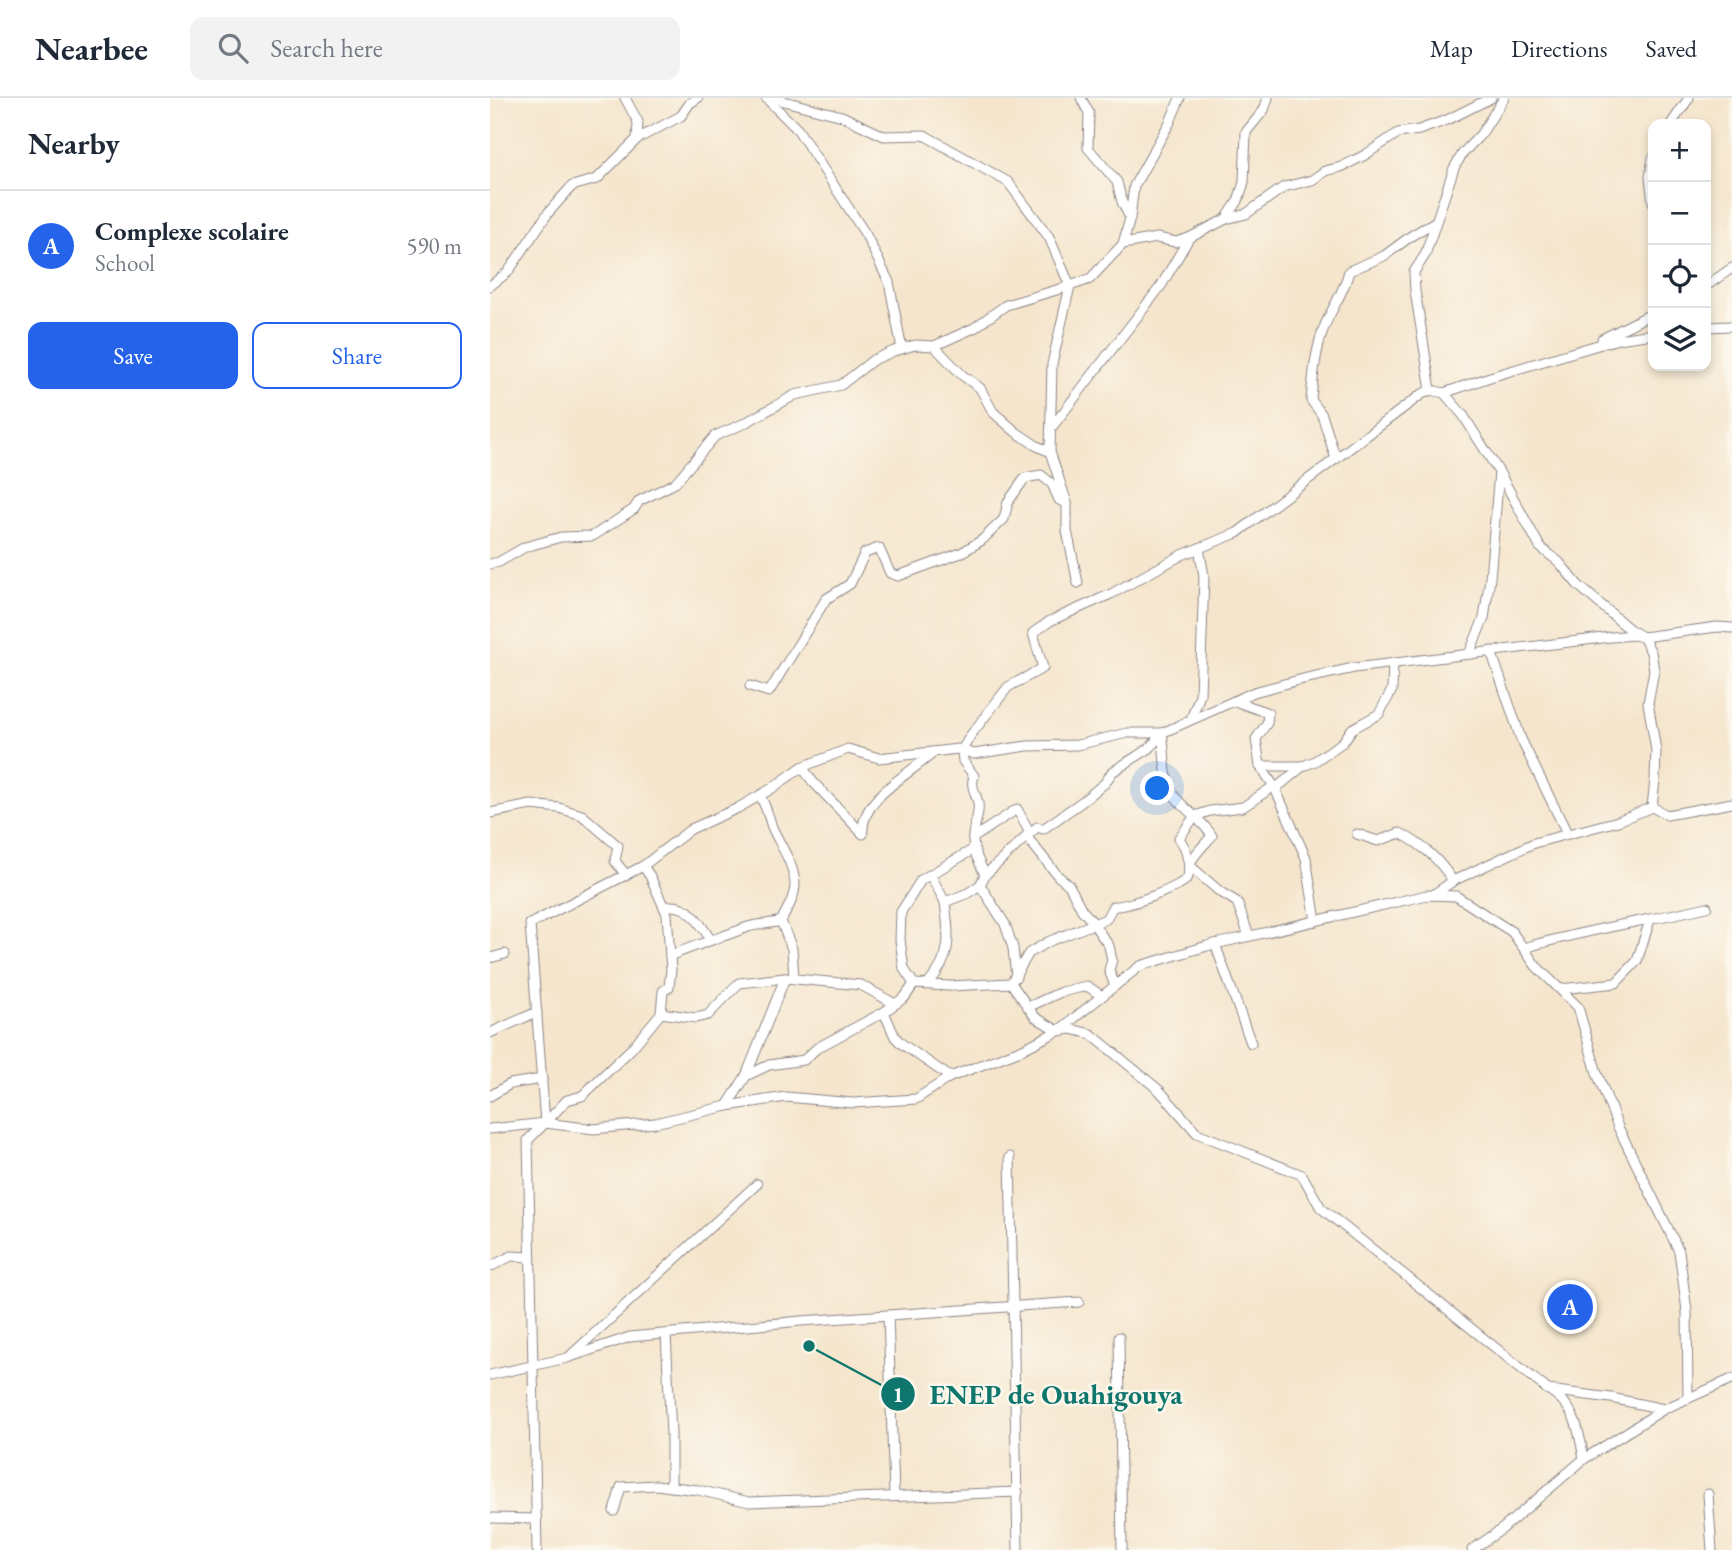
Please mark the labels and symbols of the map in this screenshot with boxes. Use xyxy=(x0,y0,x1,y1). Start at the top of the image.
your location xyxy=(1140,771,1174,805)
pin: A xyxy=(1547,1281,1593,1333)
callout: ENEP de Ouahigouya xyxy=(881,1370,1197,1419)
text: ENEP de Ouahigouya xyxy=(929,1376,1183,1412)
text: 1 xyxy=(892,1381,904,1408)

